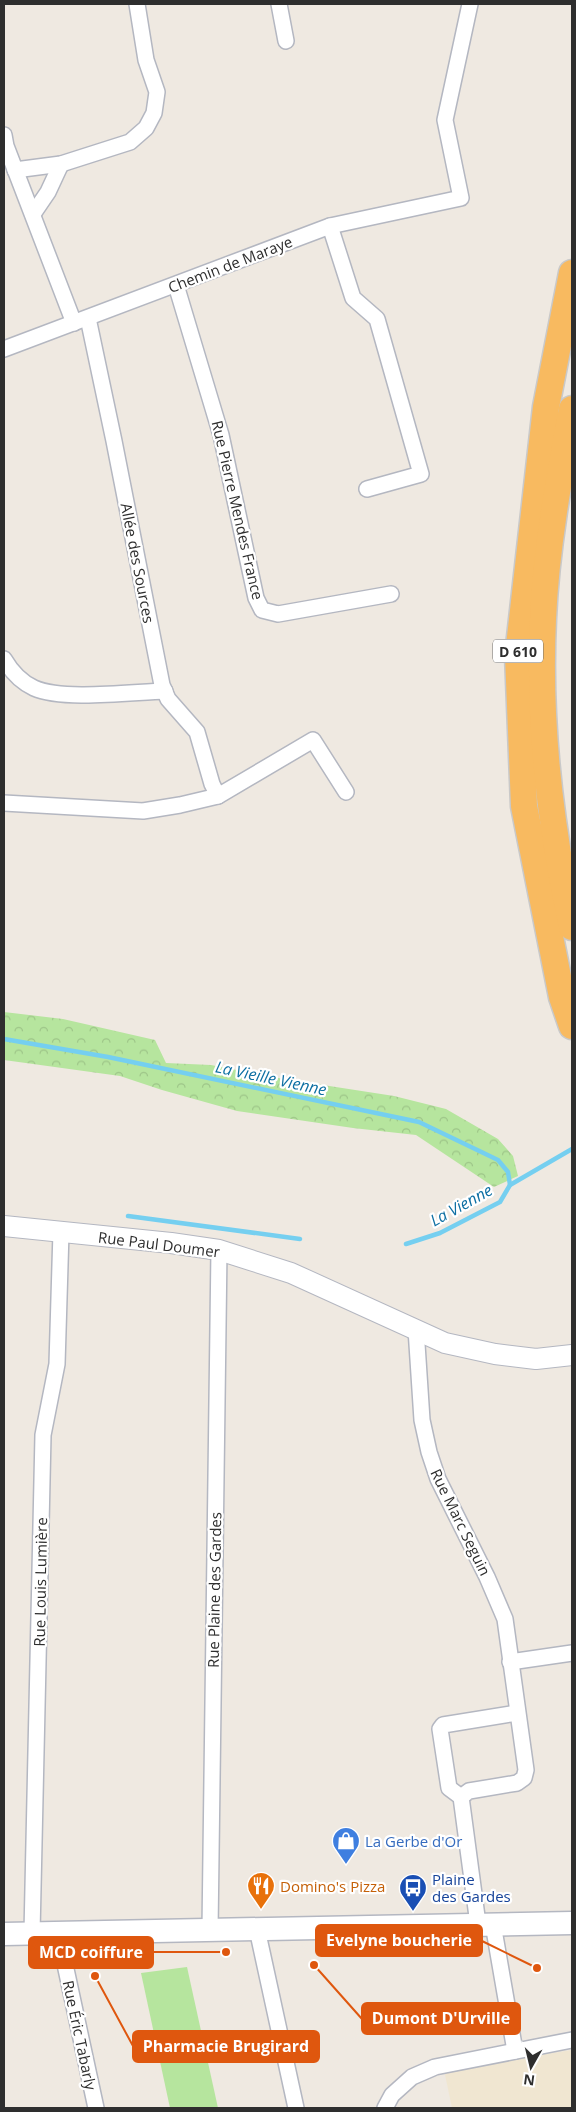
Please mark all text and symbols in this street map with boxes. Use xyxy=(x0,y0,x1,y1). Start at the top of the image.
street label: Chemin de Maraye xyxy=(165,231,295,297)
street label: Rue Pierre Mendes France xyxy=(208,418,268,602)
street label: Allée des Sources xyxy=(117,501,159,625)
road number: D 610 xyxy=(493,640,543,662)
water label: La Vieille Vienne xyxy=(213,1055,329,1101)
water label: La Vienne xyxy=(426,1179,496,1231)
street label: Rue Paul Doumer xyxy=(97,1227,221,1261)
street label: Rue Marc Seguin xyxy=(426,1465,496,1579)
street label: Rue Plaine des Gardes xyxy=(203,1512,225,1668)
street label: Rue Louis Lumière xyxy=(29,1517,51,1647)
shop icon: La Gerbe d'Or xyxy=(331,1826,361,1865)
place label: La Gerbe d'Or xyxy=(365,1831,462,1851)
place label: Plaine des Gardes xyxy=(432,1869,511,1906)
restaurant icon: Domino's Pizza xyxy=(246,1871,276,1910)
bus stop icon: Plaine des Gardes xyxy=(398,1873,428,1912)
place label: Domino's Pizza xyxy=(280,1876,385,1896)
callout: Evelyne boucherie xyxy=(316,1925,482,1956)
text: Evelyne boucherie xyxy=(326,1929,472,1951)
callout: MCD coiffure xyxy=(29,1937,153,1968)
text: MCD coiffure xyxy=(39,1941,143,1963)
street label: Rue Éric Tabarly xyxy=(59,1978,101,2092)
callout: Dumont D'Urville xyxy=(362,2003,520,2034)
text: Dumont D'Urville xyxy=(372,2007,510,2029)
callout: Pharmacie Brugirard xyxy=(133,2031,319,2062)
text: Pharmacie Brugirard xyxy=(143,2035,309,2057)
north arrow xyxy=(506,2042,556,2092)
text: N xyxy=(522,2070,536,2091)

